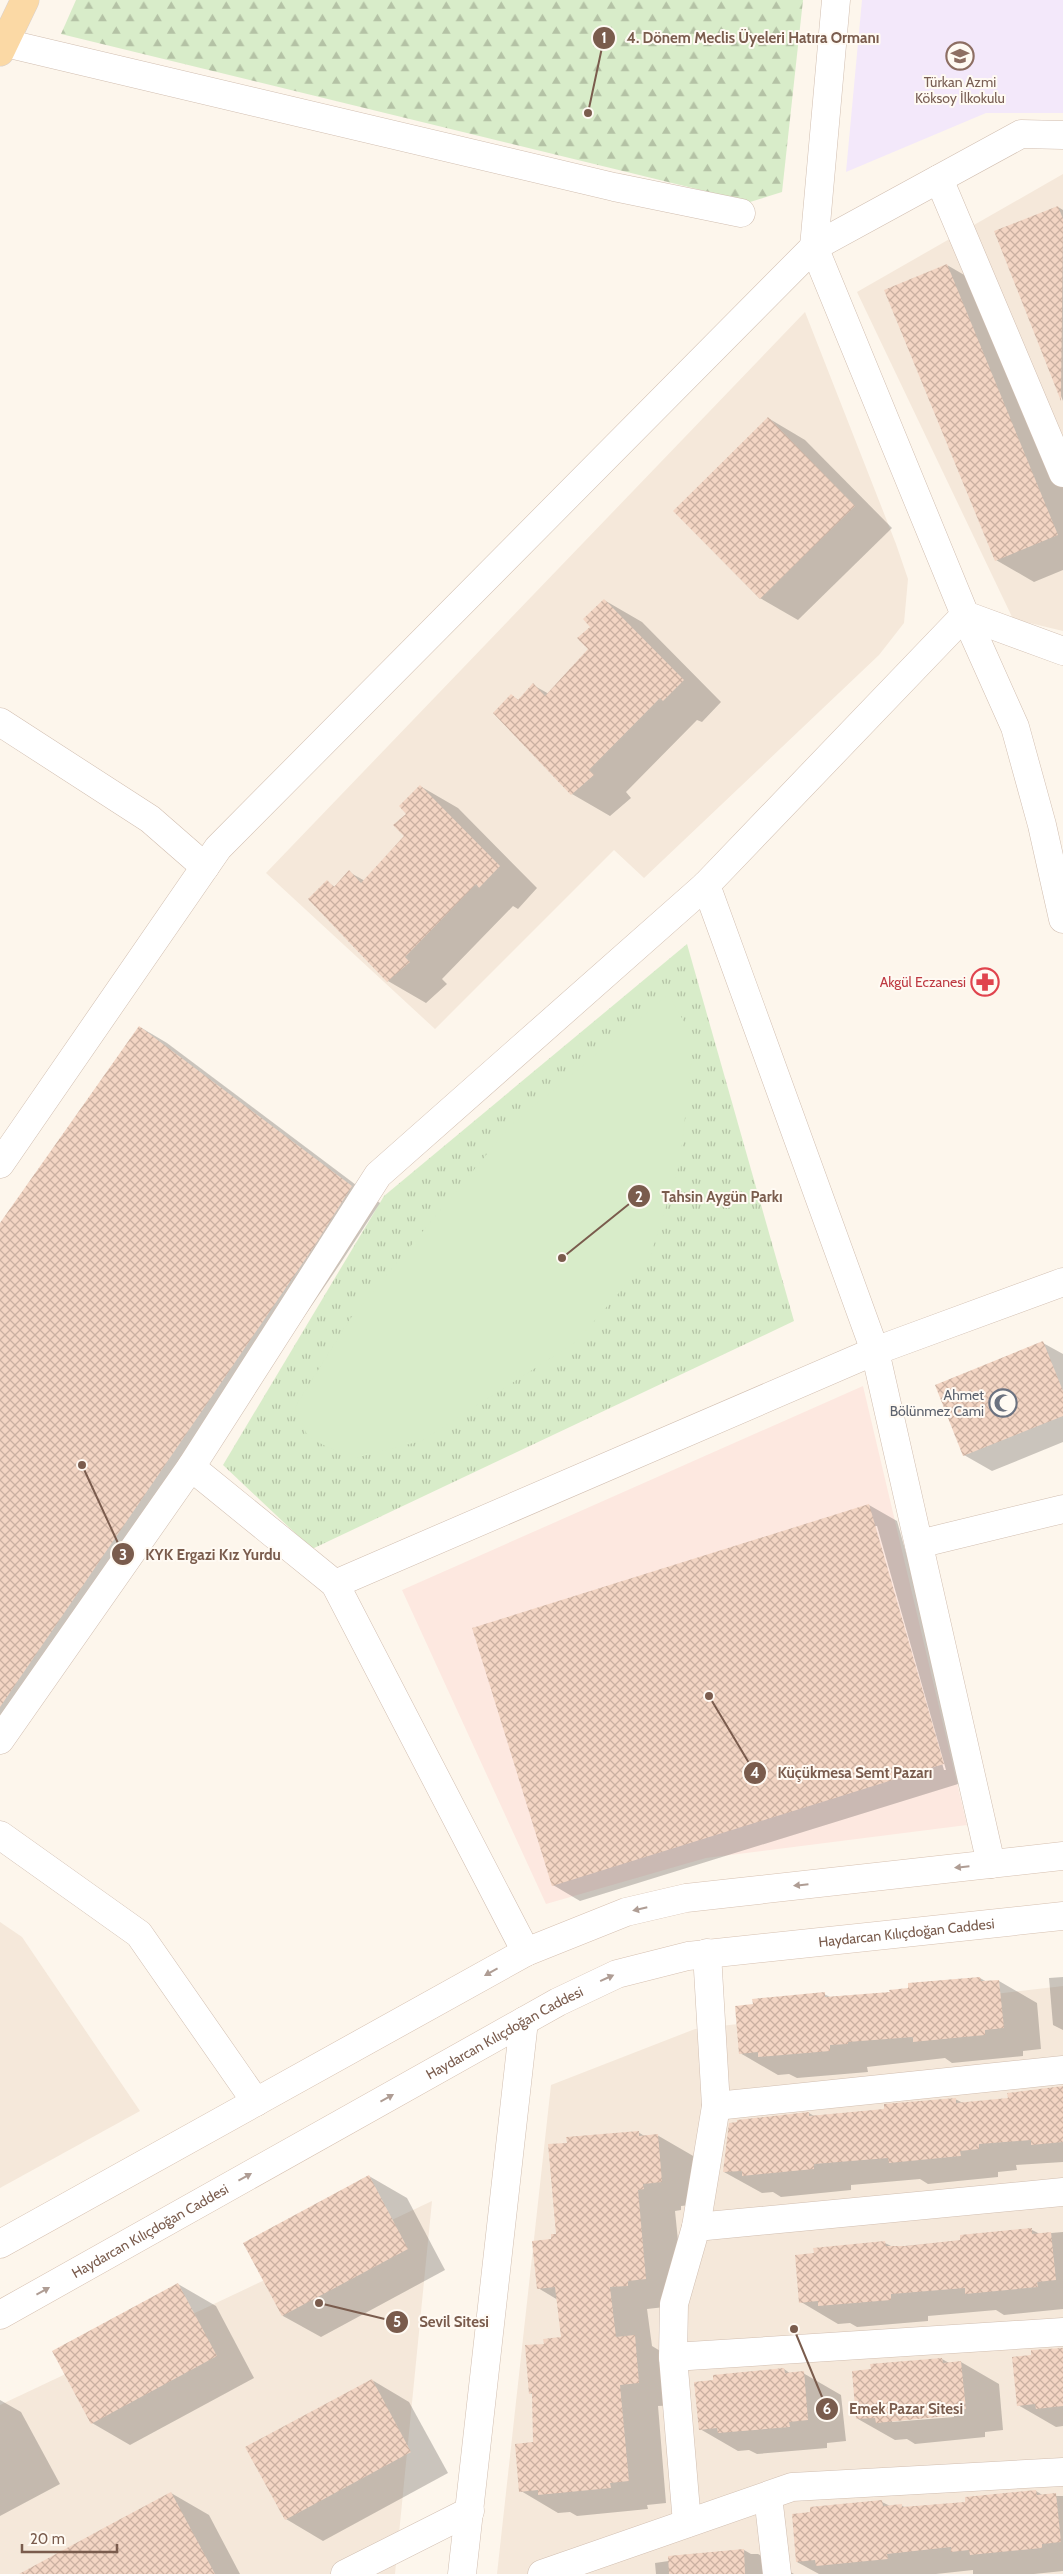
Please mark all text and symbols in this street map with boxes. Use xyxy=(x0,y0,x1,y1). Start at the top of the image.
callout: 4. Dönem Meclis Üyeleri Hatıra Ormanı xyxy=(592,23,889,53)
text: 4. Dönem Meclis Üyeleri Hatıra Ormanı xyxy=(627,28,879,47)
text: 1 xyxy=(601,29,607,47)
school or university icon: Türkan Azmi Köksoy İlkokulu xyxy=(945,41,975,71)
place label: Türkan Azmi Köksoy İlkokulu xyxy=(915,73,1005,107)
pharmacy icon: Akgül Eczanesi xyxy=(970,967,1000,997)
place label: Akgül Eczanesi xyxy=(880,973,966,991)
callout: Tahsin Aygün Parkı xyxy=(627,1181,793,1211)
text: 2 xyxy=(635,1188,643,1206)
text: Tahsin Aygün Parkı xyxy=(661,1188,783,1206)
place label: Ahmet Bölünmez Cami xyxy=(890,1386,984,1420)
mosque icon: Ahmet Bölünmez Cami xyxy=(988,1388,1018,1418)
callout: KYK Ergazi Kız Yurdu xyxy=(110,1539,291,1569)
text: 3 xyxy=(119,1546,127,1564)
text: KYK Ergazi Kız Yurdu xyxy=(145,1546,281,1564)
callout: Küçükmesa Semt Pazarı xyxy=(742,1758,942,1788)
text: 4 xyxy=(750,1764,760,1782)
text: Küçükmesa Semt Pazarı xyxy=(778,1764,932,1782)
one-way arrow xyxy=(954,1863,970,1871)
one-way arrow xyxy=(793,1881,809,1889)
one-way arrow xyxy=(633,1905,648,1913)
street label: Haydarcan Kılıçdoğan Caddesi xyxy=(818,1914,995,1951)
one-way arrow xyxy=(484,1967,498,1976)
one-way arrow xyxy=(600,1974,614,1982)
street label: Haydarcan Kılıçdoğan Caddesi xyxy=(423,1982,586,2083)
one-way arrow xyxy=(380,2094,395,2102)
one-way arrow xyxy=(239,2173,252,2182)
street label: Haydarcan Kılıçdoğan Caddesi xyxy=(69,2180,232,2282)
one-way arrow xyxy=(35,2287,50,2295)
callout: Sevil Sitesi xyxy=(384,2307,499,2337)
text: 5 xyxy=(393,2313,401,2331)
text: Sevil Sitesi xyxy=(419,2313,489,2331)
callout: Emek Pazar Sitesi xyxy=(814,2394,973,2424)
text: 6 xyxy=(823,2400,831,2418)
text: Emek Pazar Sitesi xyxy=(849,2400,963,2418)
scale bar xyxy=(22,2522,118,2554)
text: 20 m xyxy=(30,2530,65,2548)

